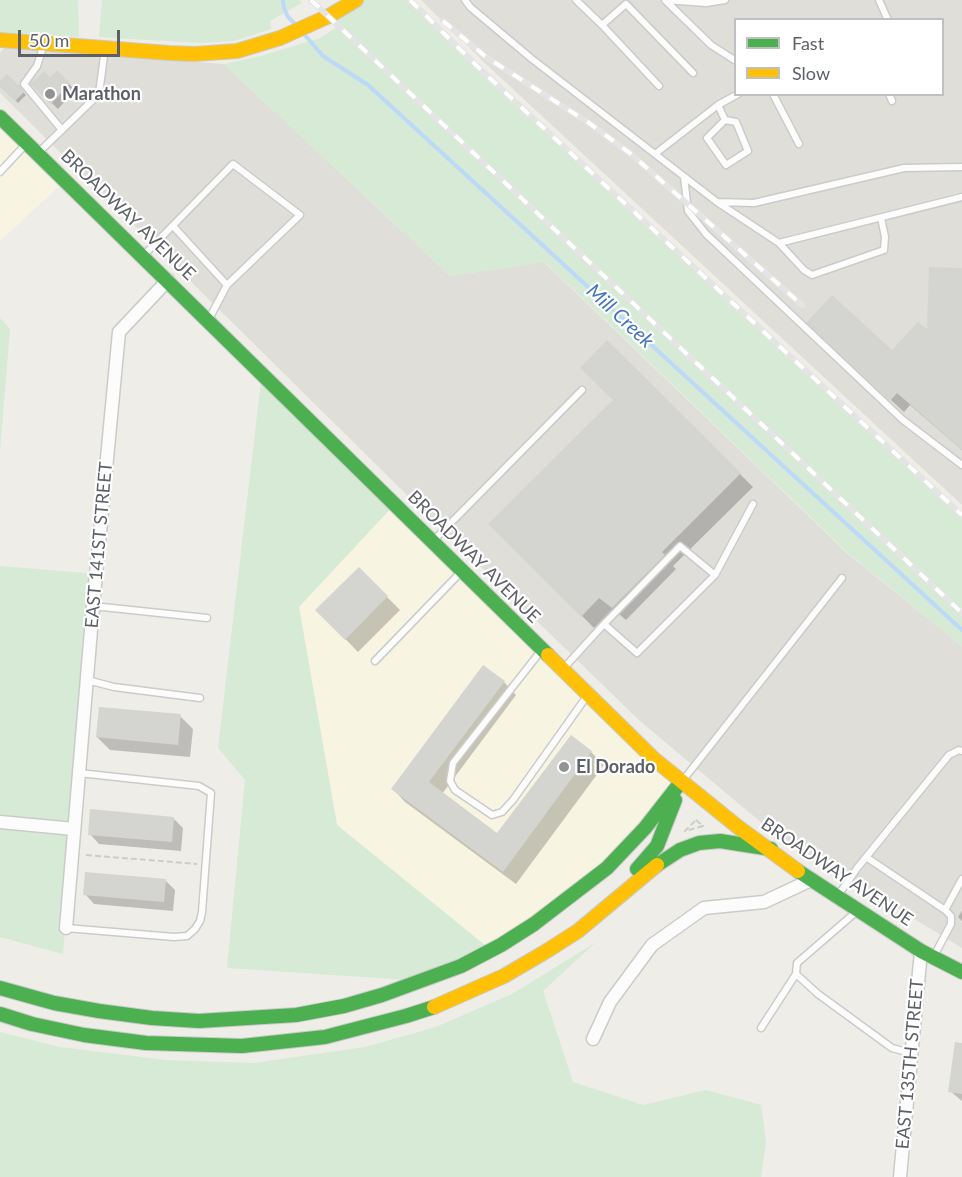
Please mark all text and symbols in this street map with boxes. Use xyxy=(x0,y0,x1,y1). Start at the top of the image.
scale bar xyxy=(21,18,123,56)
legend xyxy=(734,18,944,96)
text: 50 m xyxy=(29,29,69,51)
text: Fast xyxy=(792,32,824,54)
text: Slow xyxy=(792,62,830,84)
place label: Marathon xyxy=(62,83,141,105)
marker: Marathon xyxy=(43,87,57,101)
street label: BROADWAY AVENUE xyxy=(56,145,200,285)
water label: Mill Creek xyxy=(582,279,658,353)
street label: EAST 141ST STREET xyxy=(81,461,117,629)
street label: BROADWAY AVENUE xyxy=(403,486,545,628)
place label: El Dorado xyxy=(576,756,655,778)
marker: El Dorado xyxy=(557,760,571,774)
street label: BROADWAY AVENUE xyxy=(757,813,917,931)
street label: EAST 135TH STREET xyxy=(892,978,928,1150)

